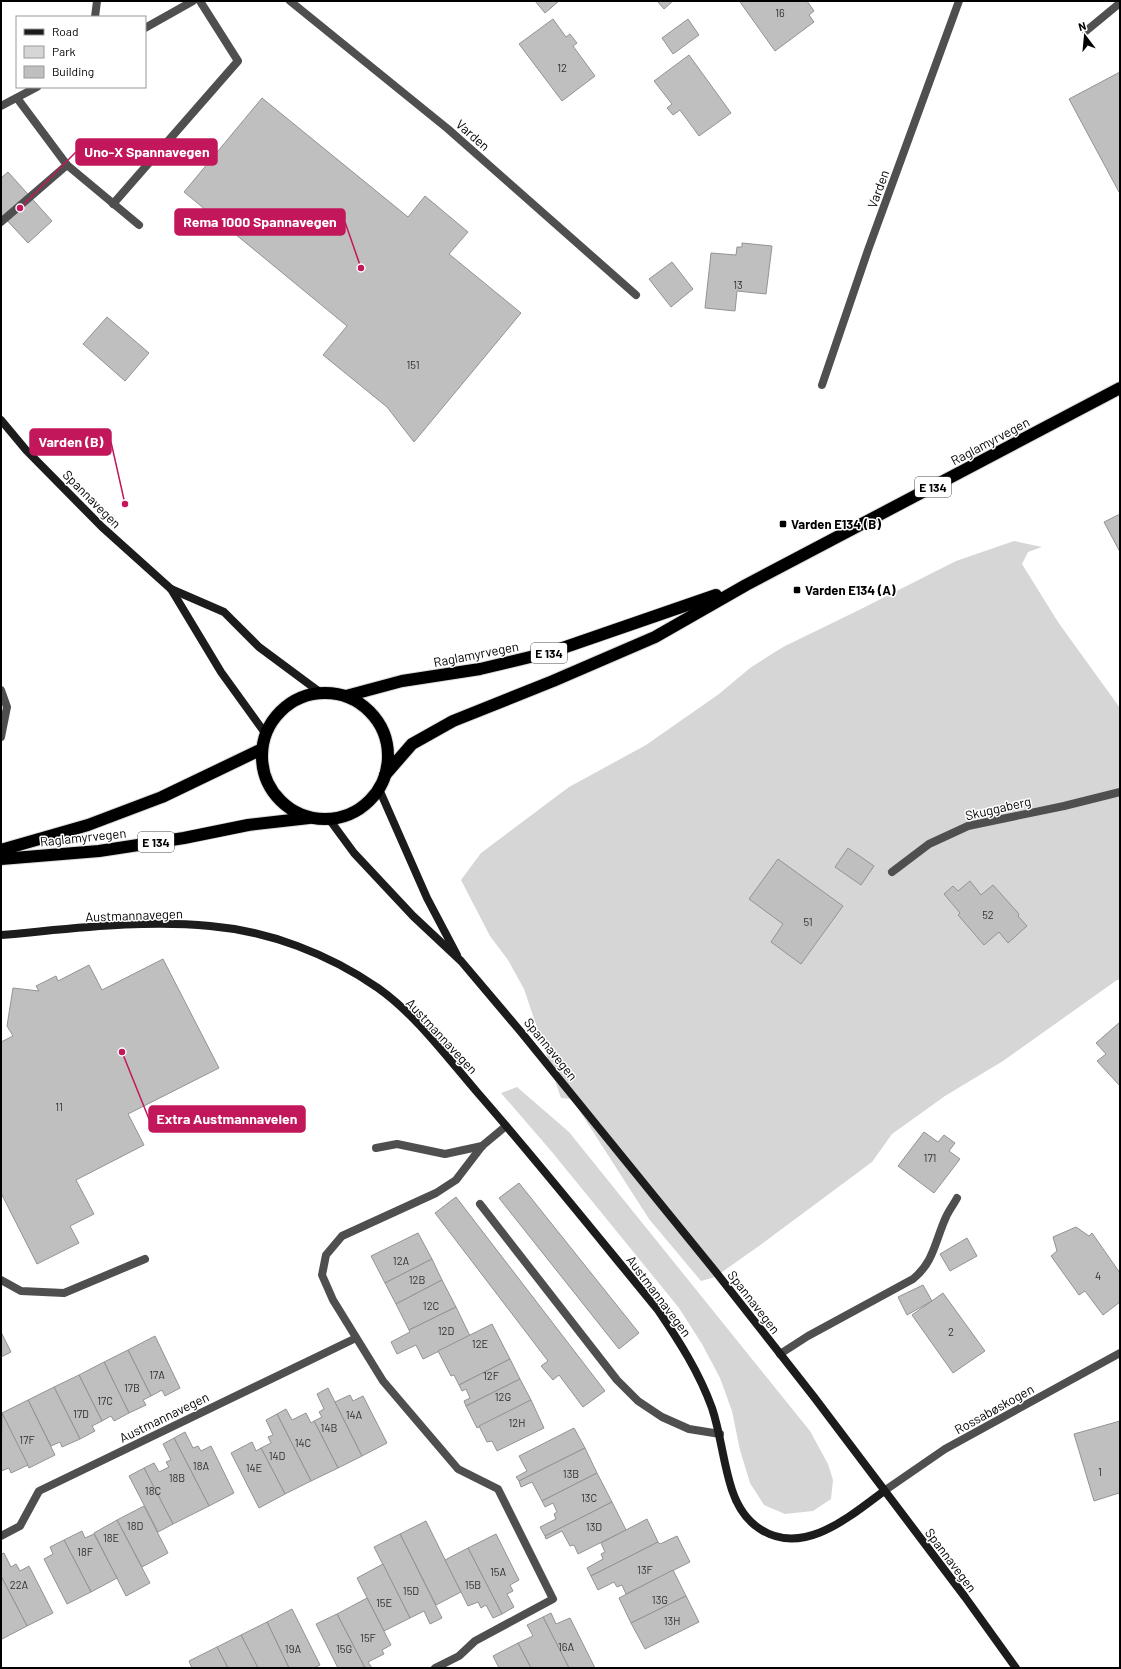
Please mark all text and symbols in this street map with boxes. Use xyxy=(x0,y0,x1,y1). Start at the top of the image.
house number: 16 xyxy=(775,6,785,19)
legend xyxy=(16,16,146,88)
north arrow xyxy=(1065,16,1105,56)
text: N xyxy=(1077,19,1087,33)
text: Road xyxy=(52,24,79,38)
text: Park xyxy=(52,44,76,58)
house number: 12 xyxy=(557,61,567,74)
text: Building xyxy=(52,64,94,78)
street label: Varden xyxy=(453,116,493,154)
callout: Uno-X Spannavegen xyxy=(76,139,217,165)
text: Uno-X Spannavegen xyxy=(84,143,210,160)
street label: Varden xyxy=(864,168,892,210)
callout: Rema 1000 Spannavegen xyxy=(175,209,345,235)
text: Rema 1000 Spannavegen xyxy=(183,213,337,230)
house number: 13 xyxy=(733,278,743,291)
house number: 151 xyxy=(406,358,420,371)
street label: Raglamyrvegen xyxy=(948,414,1032,468)
callout: Varden (B) xyxy=(30,429,111,455)
text: Varden (B) xyxy=(39,433,104,450)
street label: Spannavegen xyxy=(60,467,124,531)
road number: E 134 xyxy=(915,477,951,497)
place label: Varden E134 (B) xyxy=(791,516,881,532)
marker: Varden E134 (B) xyxy=(778,519,788,529)
place label: Varden E134 (A) xyxy=(805,582,896,598)
marker: Varden E134 (A) xyxy=(792,585,802,595)
street label: Raglamyrvegen xyxy=(432,638,520,670)
road number: E 134 xyxy=(531,643,567,663)
street label: Skuggaberg xyxy=(964,793,1033,823)
street label: Raglamyrvegen xyxy=(39,825,127,849)
road number: E 134 xyxy=(138,832,174,852)
street label: Austmannavegen xyxy=(85,905,183,925)
house number: 52 xyxy=(982,908,994,921)
house number: 51 xyxy=(803,915,813,928)
street label: Austmannavegen xyxy=(403,995,481,1077)
street label: Spannavegen xyxy=(521,1015,581,1083)
house number: 11 xyxy=(55,1100,63,1113)
callout: Extra Austmannaveien xyxy=(149,1106,305,1132)
text: Extra Austmannaveien xyxy=(157,1110,297,1127)
house number: 171 xyxy=(924,1151,936,1164)
street label: Austmannavegen xyxy=(623,1252,695,1340)
house number: 12A xyxy=(393,1254,410,1267)
street label: Spannavegen xyxy=(724,1267,784,1337)
house number: 4 xyxy=(1095,1269,1101,1282)
house number: 12B xyxy=(409,1273,425,1286)
house number: 12C xyxy=(423,1299,439,1312)
house number: 12D xyxy=(438,1324,454,1337)
house number: 2 xyxy=(948,1325,954,1338)
house number: 12E xyxy=(472,1337,489,1350)
house number: 17A xyxy=(149,1368,165,1381)
house number: 12F xyxy=(483,1369,499,1382)
house number: 17B xyxy=(124,1381,140,1394)
street label: Rossabøskogen xyxy=(951,1381,1037,1437)
street label: Austmannavegen xyxy=(117,1388,211,1446)
house number: 12G xyxy=(495,1390,511,1403)
house number: 17C xyxy=(97,1394,113,1407)
house number: 17D xyxy=(73,1407,89,1420)
house number: 14A xyxy=(346,1408,363,1421)
house number: 12H xyxy=(509,1416,525,1429)
house number: 14B xyxy=(321,1421,338,1434)
house number: 17F xyxy=(19,1433,35,1446)
house number: 14C xyxy=(295,1436,311,1449)
house number: 14D xyxy=(269,1449,286,1462)
house number: 18A xyxy=(193,1459,209,1472)
house number: 14E xyxy=(246,1461,263,1474)
house number: 1 xyxy=(1098,1465,1102,1478)
house number: 13B xyxy=(563,1467,579,1480)
house number: 18B xyxy=(169,1471,185,1484)
house number: 18C xyxy=(145,1484,161,1497)
house number: 13C xyxy=(581,1491,597,1504)
house number: 18D xyxy=(127,1519,143,1532)
house number: 13D xyxy=(586,1520,602,1533)
street label: Spannavegen xyxy=(922,1525,980,1595)
house number: 18E xyxy=(103,1531,119,1544)
house number: 18F xyxy=(77,1545,93,1558)
house number: 13F xyxy=(637,1563,653,1576)
house number: 15A xyxy=(490,1565,506,1578)
house number: 22A xyxy=(10,1578,29,1591)
house number: 15B xyxy=(465,1578,481,1591)
house number: 15D xyxy=(403,1584,419,1597)
house number: 13G xyxy=(652,1593,668,1606)
house number: 15E xyxy=(376,1596,392,1609)
house number: 13H xyxy=(664,1614,680,1627)
house number: 15F xyxy=(360,1631,376,1644)
house number: 16A xyxy=(558,1640,574,1653)
house number: 19A xyxy=(285,1642,301,1655)
house number: 15G xyxy=(336,1642,352,1655)

